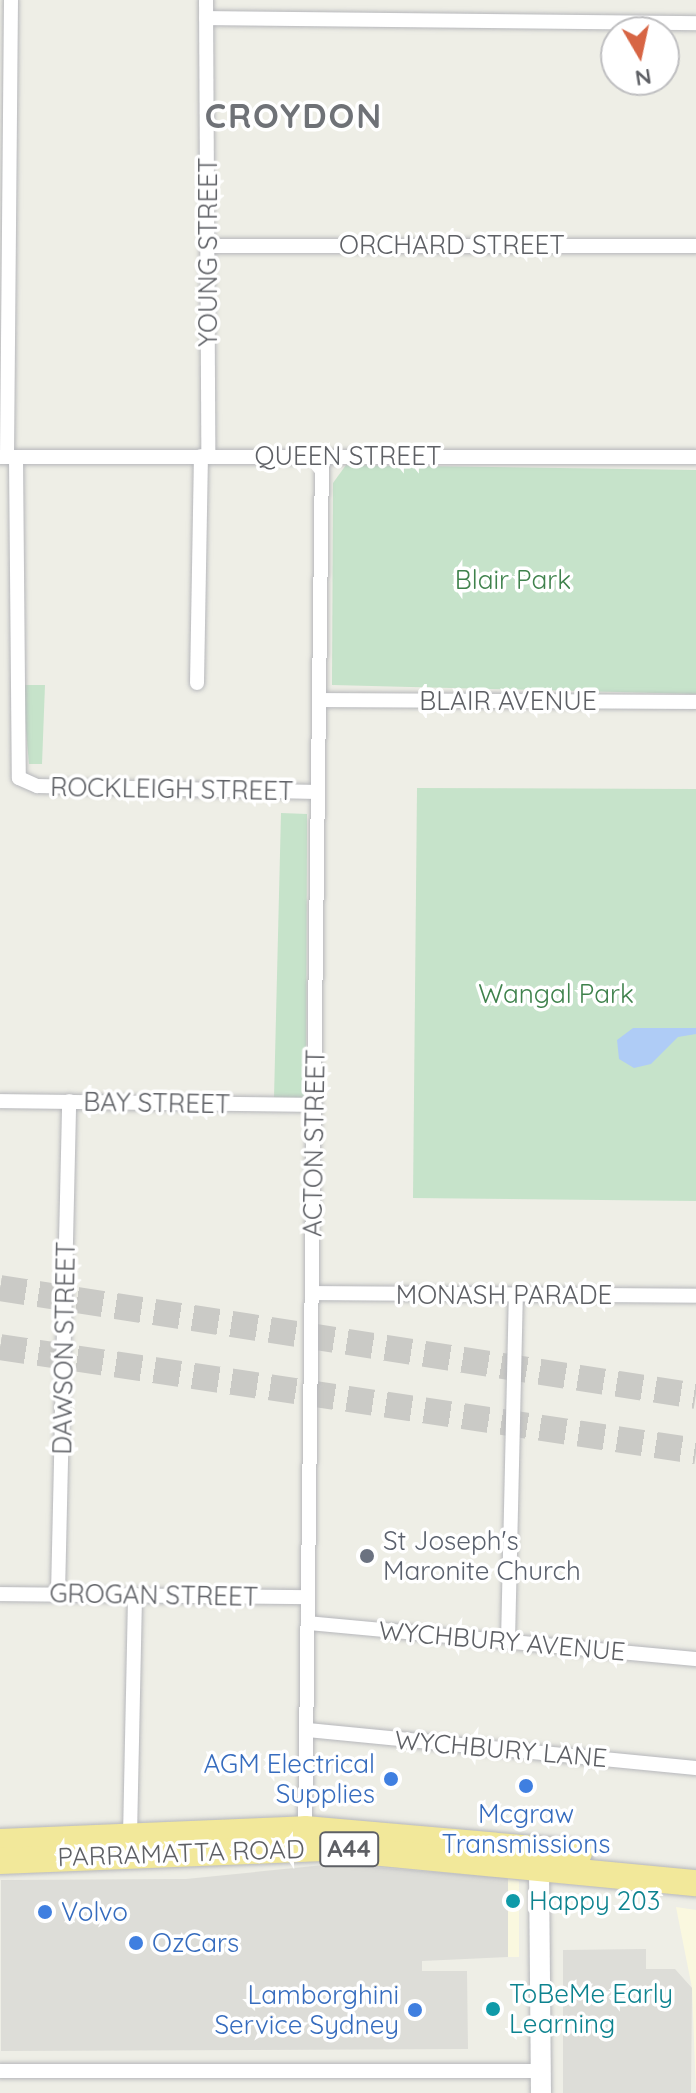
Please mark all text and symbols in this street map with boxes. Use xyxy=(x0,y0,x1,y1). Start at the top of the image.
north arrow xyxy=(600,16,680,96)
text: N xyxy=(633,63,654,93)
district label: CROYDON xyxy=(205,96,383,136)
street label: YOUNG STREET xyxy=(192,157,224,347)
street label: ORCHARD STREET xyxy=(339,229,565,261)
street label: QUEEN STREET xyxy=(254,440,442,472)
park label: Blair Park xyxy=(455,564,571,596)
street label: BLAIR AVENUE xyxy=(419,685,597,717)
street label: ROCKLEIGH STREET xyxy=(50,771,294,807)
park label: Wangal Park xyxy=(478,978,634,1010)
street label: ACTON STREET xyxy=(297,1049,331,1237)
street label: BAY STREET xyxy=(83,1086,231,1120)
street label: DAWSON STREET xyxy=(47,1241,81,1455)
street label: MONASH PARADE xyxy=(396,1279,612,1311)
place label: St Joseph's Maronite Church xyxy=(383,1525,581,1586)
marker: St Joseph's Maronite Church xyxy=(358,1547,376,1565)
street label: GROGAN STREET xyxy=(49,1578,259,1612)
street label: WYCHBURY AVENUE xyxy=(377,1615,627,1667)
street label: WYCHBURY LANE xyxy=(394,1724,608,1774)
place label: AGM Electrical Supplies xyxy=(203,1748,375,1810)
marker: AGM Electrical Supplies xyxy=(382,1770,400,1788)
marker: Mcgraw Transmissions xyxy=(517,1777,535,1795)
place label: Mcgraw Transmissions xyxy=(442,1798,610,1860)
road number: A44 xyxy=(319,1829,379,1869)
street label: PARRAMATTA ROAD xyxy=(57,1833,305,1873)
place label: Happy 203 xyxy=(529,1885,660,1917)
marker: Happy 203 xyxy=(504,1892,522,1910)
place label: Volvo xyxy=(61,1896,128,1928)
marker: Volvo xyxy=(36,1903,54,1921)
place label: OzCars xyxy=(152,1927,239,1959)
marker: OzCars xyxy=(127,1934,145,1952)
place label: ToBeMe Early Learning xyxy=(509,1978,673,2040)
place label: Lamborghini Service Sydney xyxy=(214,1979,399,2040)
marker: ToBeMe Early Learning xyxy=(484,2000,502,2018)
marker: Lamborghini Service Sydney xyxy=(406,2001,424,2019)

